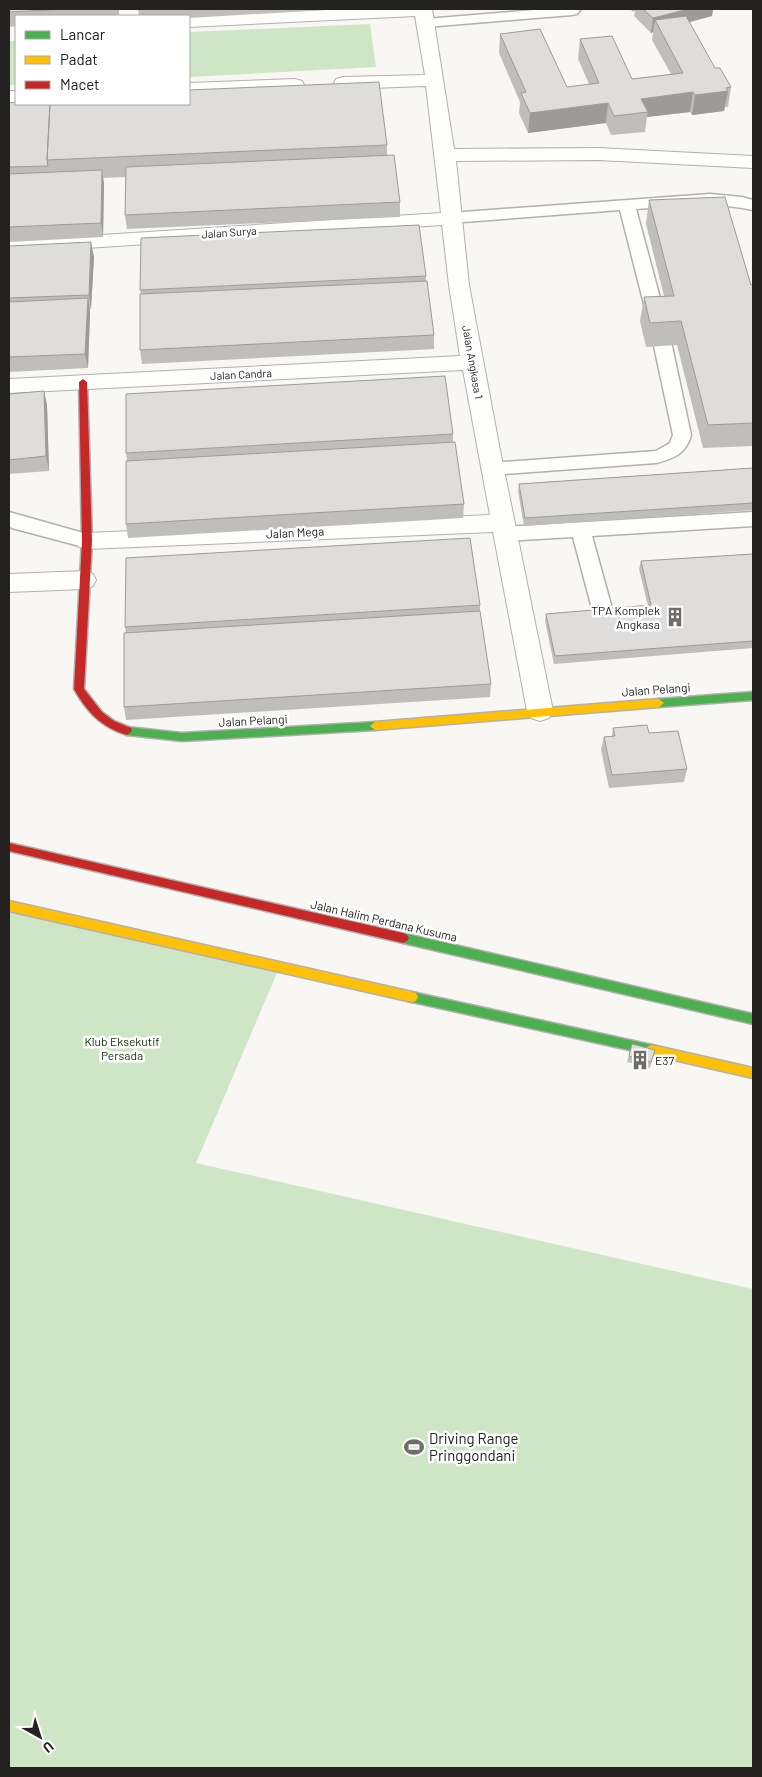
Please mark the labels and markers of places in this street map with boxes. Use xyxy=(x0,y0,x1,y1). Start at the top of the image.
place label: TPA Komplek Angkasa xyxy=(591,603,660,631)
building icon: TPA Komplek Angkasa xyxy=(664,606,686,628)
building icon: E37 xyxy=(629,1049,651,1071)
place label: E37 xyxy=(655,1053,674,1067)
place label: Driving Range Pringgondani xyxy=(429,1429,519,1464)
sports icon: Driving Range Pringgondani xyxy=(403,1436,425,1458)

